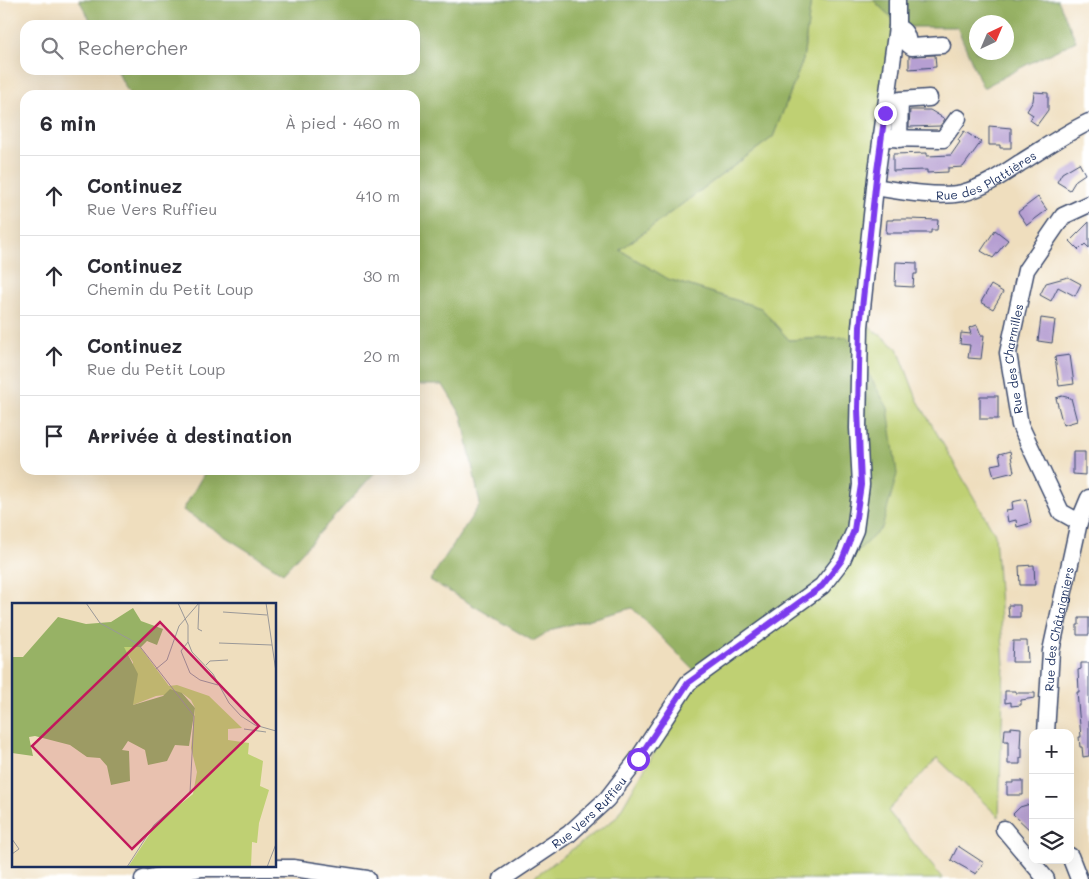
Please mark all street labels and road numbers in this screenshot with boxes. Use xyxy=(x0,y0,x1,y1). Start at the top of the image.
street label: Rue des Plattières xyxy=(936,147,1039,203)
street label: Rue des Charmilles xyxy=(1000,302,1026,415)
street label: Rue des Châtaigniers xyxy=(1041,565,1077,692)
street label: Rue Vers Ruffieu xyxy=(548,773,630,852)

